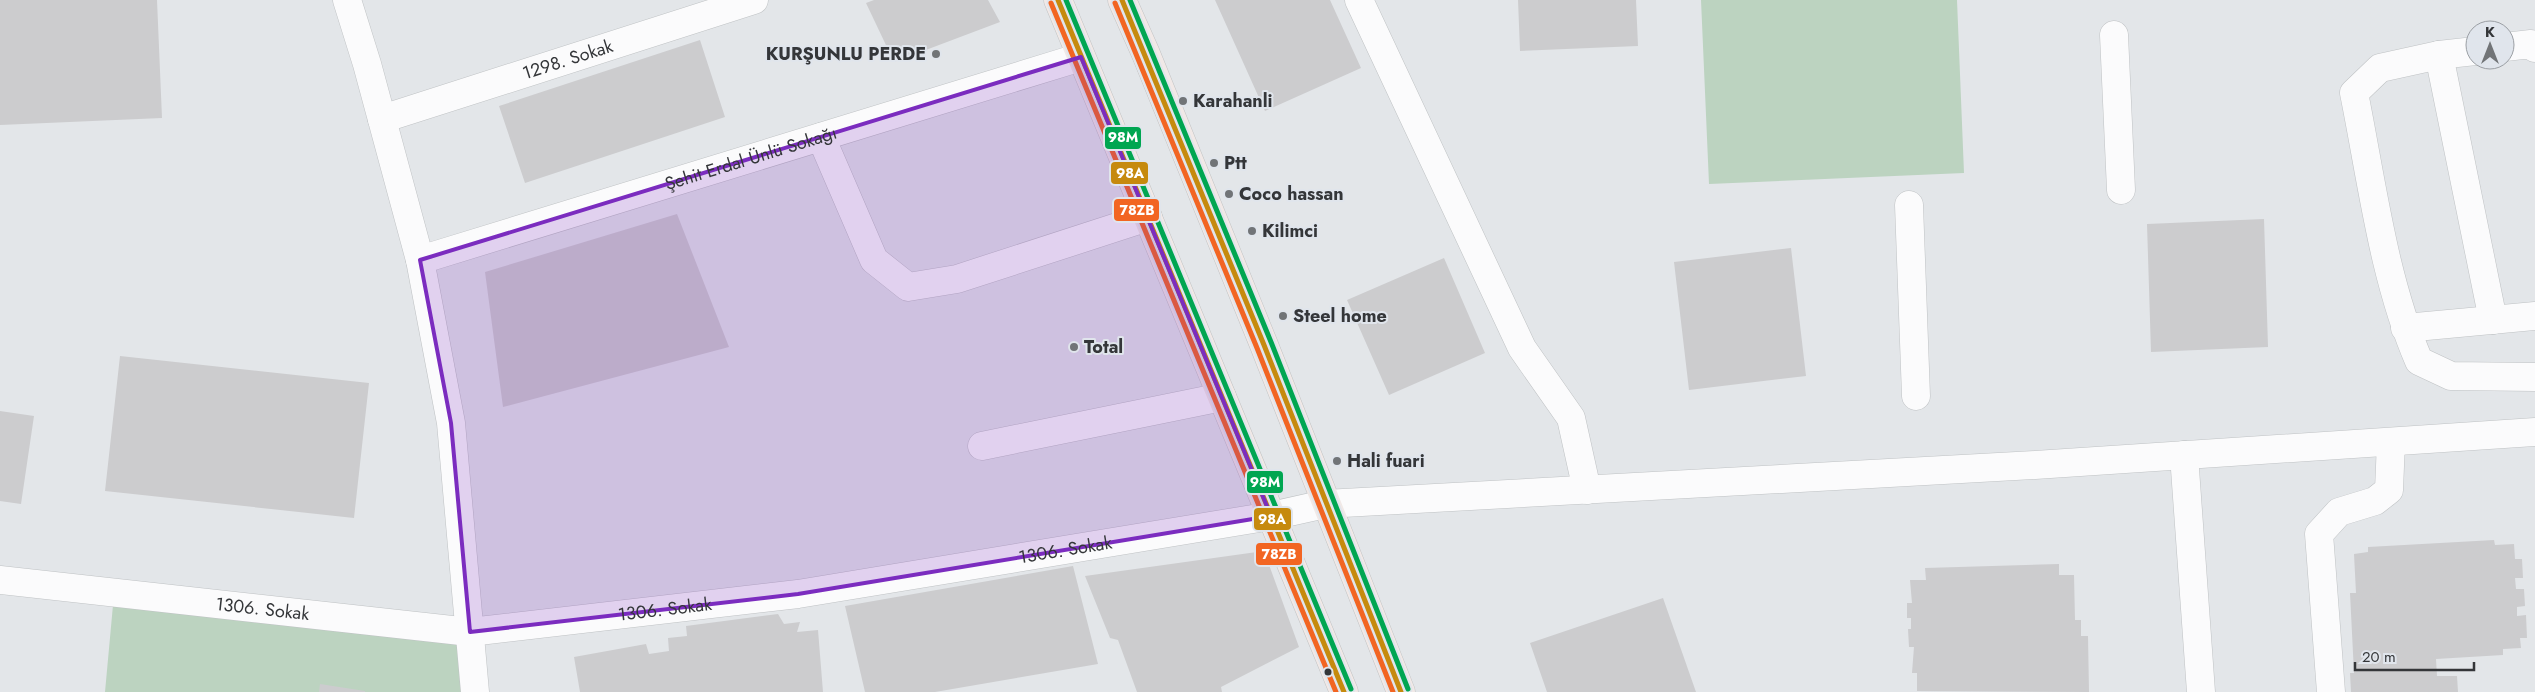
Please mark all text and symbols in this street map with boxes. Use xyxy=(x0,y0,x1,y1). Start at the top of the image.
north arrow xyxy=(2465,20,2515,70)
text: K xyxy=(2485,22,2495,42)
street label: 1298. Sokak xyxy=(519,33,616,86)
place label: KURŞUNLU PERDE xyxy=(766,41,926,67)
marker: KURŞUNLU PERDE xyxy=(930,48,942,60)
place label: Karahanli xyxy=(1193,88,1273,114)
marker: Karahanli xyxy=(1177,95,1189,107)
street label: Şehit Erdal Ünlü Sokağı xyxy=(662,120,840,197)
line badge: 98M xyxy=(1104,126,1142,150)
text: 98M xyxy=(1108,127,1138,147)
place label: Ptt xyxy=(1224,150,1247,176)
marker: Ptt xyxy=(1208,157,1220,169)
line badge: 98A xyxy=(1110,161,1149,185)
text: 98A xyxy=(1116,163,1145,183)
place label: Coco hassan xyxy=(1239,181,1344,207)
marker: Coco hassan xyxy=(1223,188,1235,200)
line badge: 78ZB xyxy=(1113,198,1160,222)
text: 78ZB xyxy=(1120,200,1155,220)
place label: Kilimci xyxy=(1262,218,1318,244)
marker: Kilimci xyxy=(1246,225,1258,237)
place label: Steel home xyxy=(1293,303,1387,329)
marker: Steel home xyxy=(1277,310,1289,322)
place label: Total xyxy=(1084,334,1123,360)
marker: Total xyxy=(1068,341,1080,353)
place label: Hali fuari xyxy=(1347,448,1425,474)
marker: Hali fuari xyxy=(1331,455,1343,467)
line badge: 98M xyxy=(1246,470,1284,494)
text: 98M xyxy=(1250,472,1280,492)
line badge: 98A xyxy=(1253,507,1292,531)
text: 98A xyxy=(1258,509,1287,529)
street label: 1306. Sokak xyxy=(1017,529,1114,570)
line badge: 78ZB xyxy=(1255,542,1303,566)
text: 78ZB xyxy=(1262,544,1297,564)
street label: 1306. Sokak xyxy=(214,591,311,627)
street label: 1306. Sokak xyxy=(617,591,713,628)
scale bar xyxy=(2355,640,2474,672)
text: 20 m xyxy=(2362,646,2396,668)
unlabelled marker xyxy=(1323,667,1333,677)

